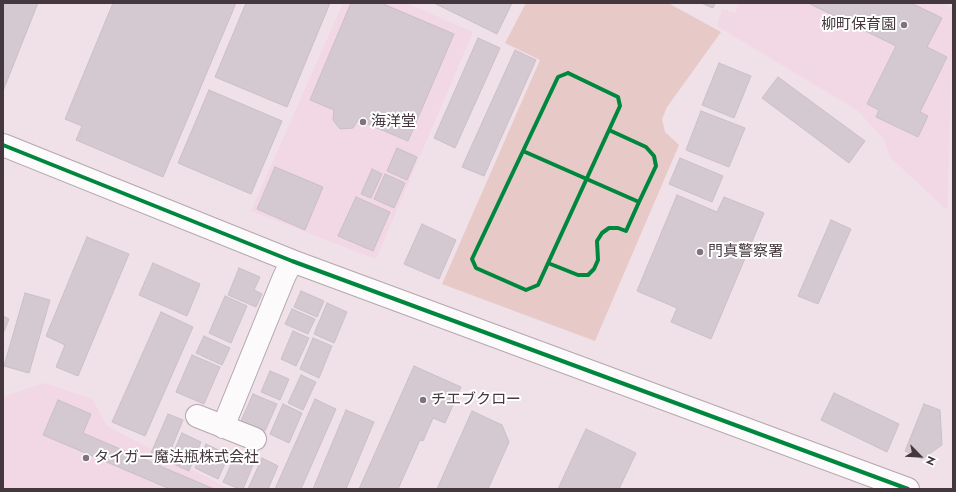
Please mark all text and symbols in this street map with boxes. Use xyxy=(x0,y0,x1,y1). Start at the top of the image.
place label: 柳町保育園 xyxy=(821,16,896,34)
marker: 柳町保育園 xyxy=(899,20,909,30)
place label: 海洋堂 xyxy=(371,113,416,131)
marker: 海洋堂 xyxy=(358,117,368,127)
place label: 門真警察署 xyxy=(708,243,783,261)
marker: 門真警察署 xyxy=(695,247,705,257)
place label: チエブクロー xyxy=(431,391,521,409)
marker: チエブクロー xyxy=(418,395,428,405)
north arrow xyxy=(900,436,940,476)
place label: タイガー魔法瓶株式会社 xyxy=(94,449,259,467)
marker: タイガー魔法瓶株式会社 xyxy=(81,453,91,463)
text: N xyxy=(922,454,940,468)

